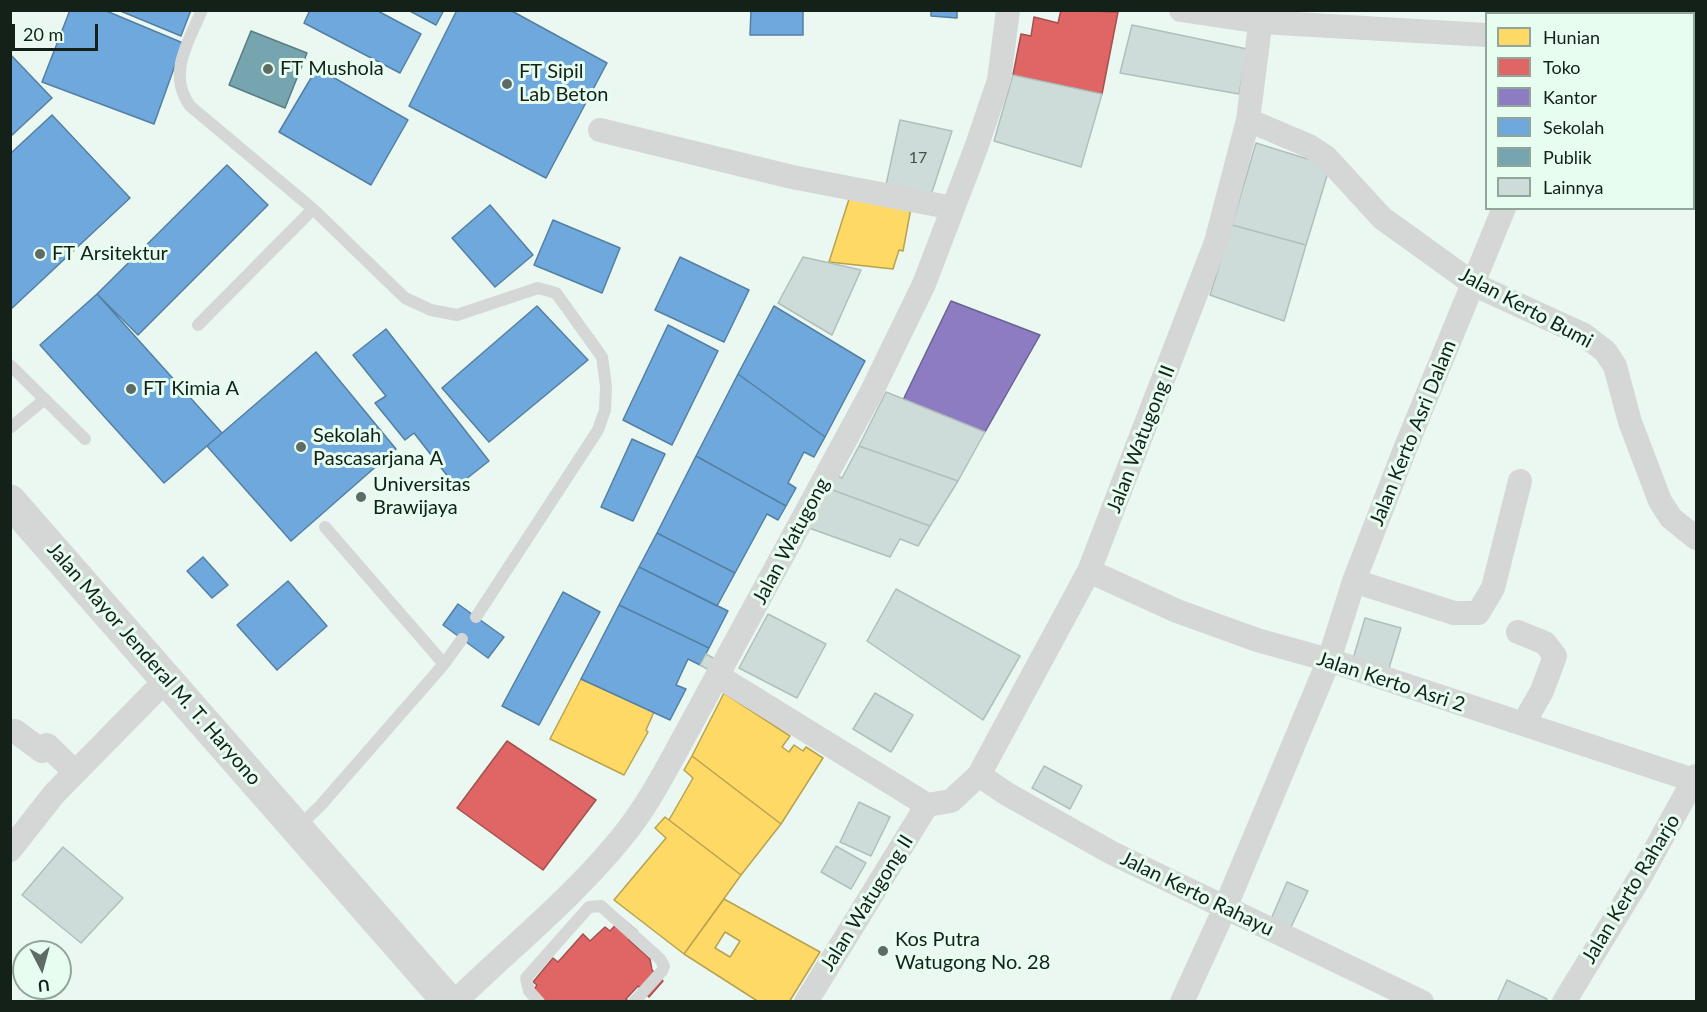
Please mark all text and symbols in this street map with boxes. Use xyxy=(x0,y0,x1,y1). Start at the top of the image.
scale bar xyxy=(15,12,100,50)
legend xyxy=(1485,12,1695,210)
text: 20 m xyxy=(23,23,63,45)
text: Hunian xyxy=(1543,26,1600,48)
text: Toko xyxy=(1543,56,1580,78)
place label: FT Mushola xyxy=(280,57,384,81)
place label: FT Sipil Lab Beton xyxy=(519,60,608,107)
marker: FT Mushola xyxy=(261,62,275,76)
marker: FT Sipil Lab Beton xyxy=(500,77,514,91)
text: Kantor xyxy=(1543,86,1597,108)
text: Sekolah xyxy=(1543,116,1604,138)
text: Publik xyxy=(1543,146,1592,168)
house number: 17 xyxy=(909,148,927,168)
text: Lainnya xyxy=(1543,176,1603,198)
place label: FT Arsitektur xyxy=(52,242,168,266)
marker: FT Arsitektur xyxy=(33,247,47,261)
street label: Jalan Kerto Bumi xyxy=(1455,263,1597,353)
street label: Jalan Kerto Asri Dalam xyxy=(1365,337,1461,529)
street label: Jalan Watugong II xyxy=(1102,362,1180,516)
place label: FT Kimia A xyxy=(143,377,239,401)
marker: FT Kimia A xyxy=(124,382,138,396)
place label: Sekolah Pascasarjana A xyxy=(313,424,443,471)
marker: Sekolah Pascasarjana A xyxy=(294,440,308,454)
place label: Universitas Brawijaya xyxy=(373,473,470,520)
street label: Jalan Watugong xyxy=(748,474,834,608)
marker: Universitas Brawijaya xyxy=(354,490,368,504)
street label: Jalan Mayor Jenderal M. T. Haryono xyxy=(42,538,266,790)
street label: Jalan Kerto Asri 2 xyxy=(1314,647,1468,717)
street label: Jalan Kerto Raharjo xyxy=(1577,810,1685,968)
street label: Jalan Watugong II xyxy=(815,830,919,976)
street label: Jalan Kerto Rahayu xyxy=(1116,847,1278,941)
place label: Kos Putra Watugong No. 28 xyxy=(895,928,1050,975)
north arrow xyxy=(12,940,72,1000)
marker: Kos Putra Watugong No. 28 xyxy=(876,944,890,958)
text: U xyxy=(37,976,51,996)

